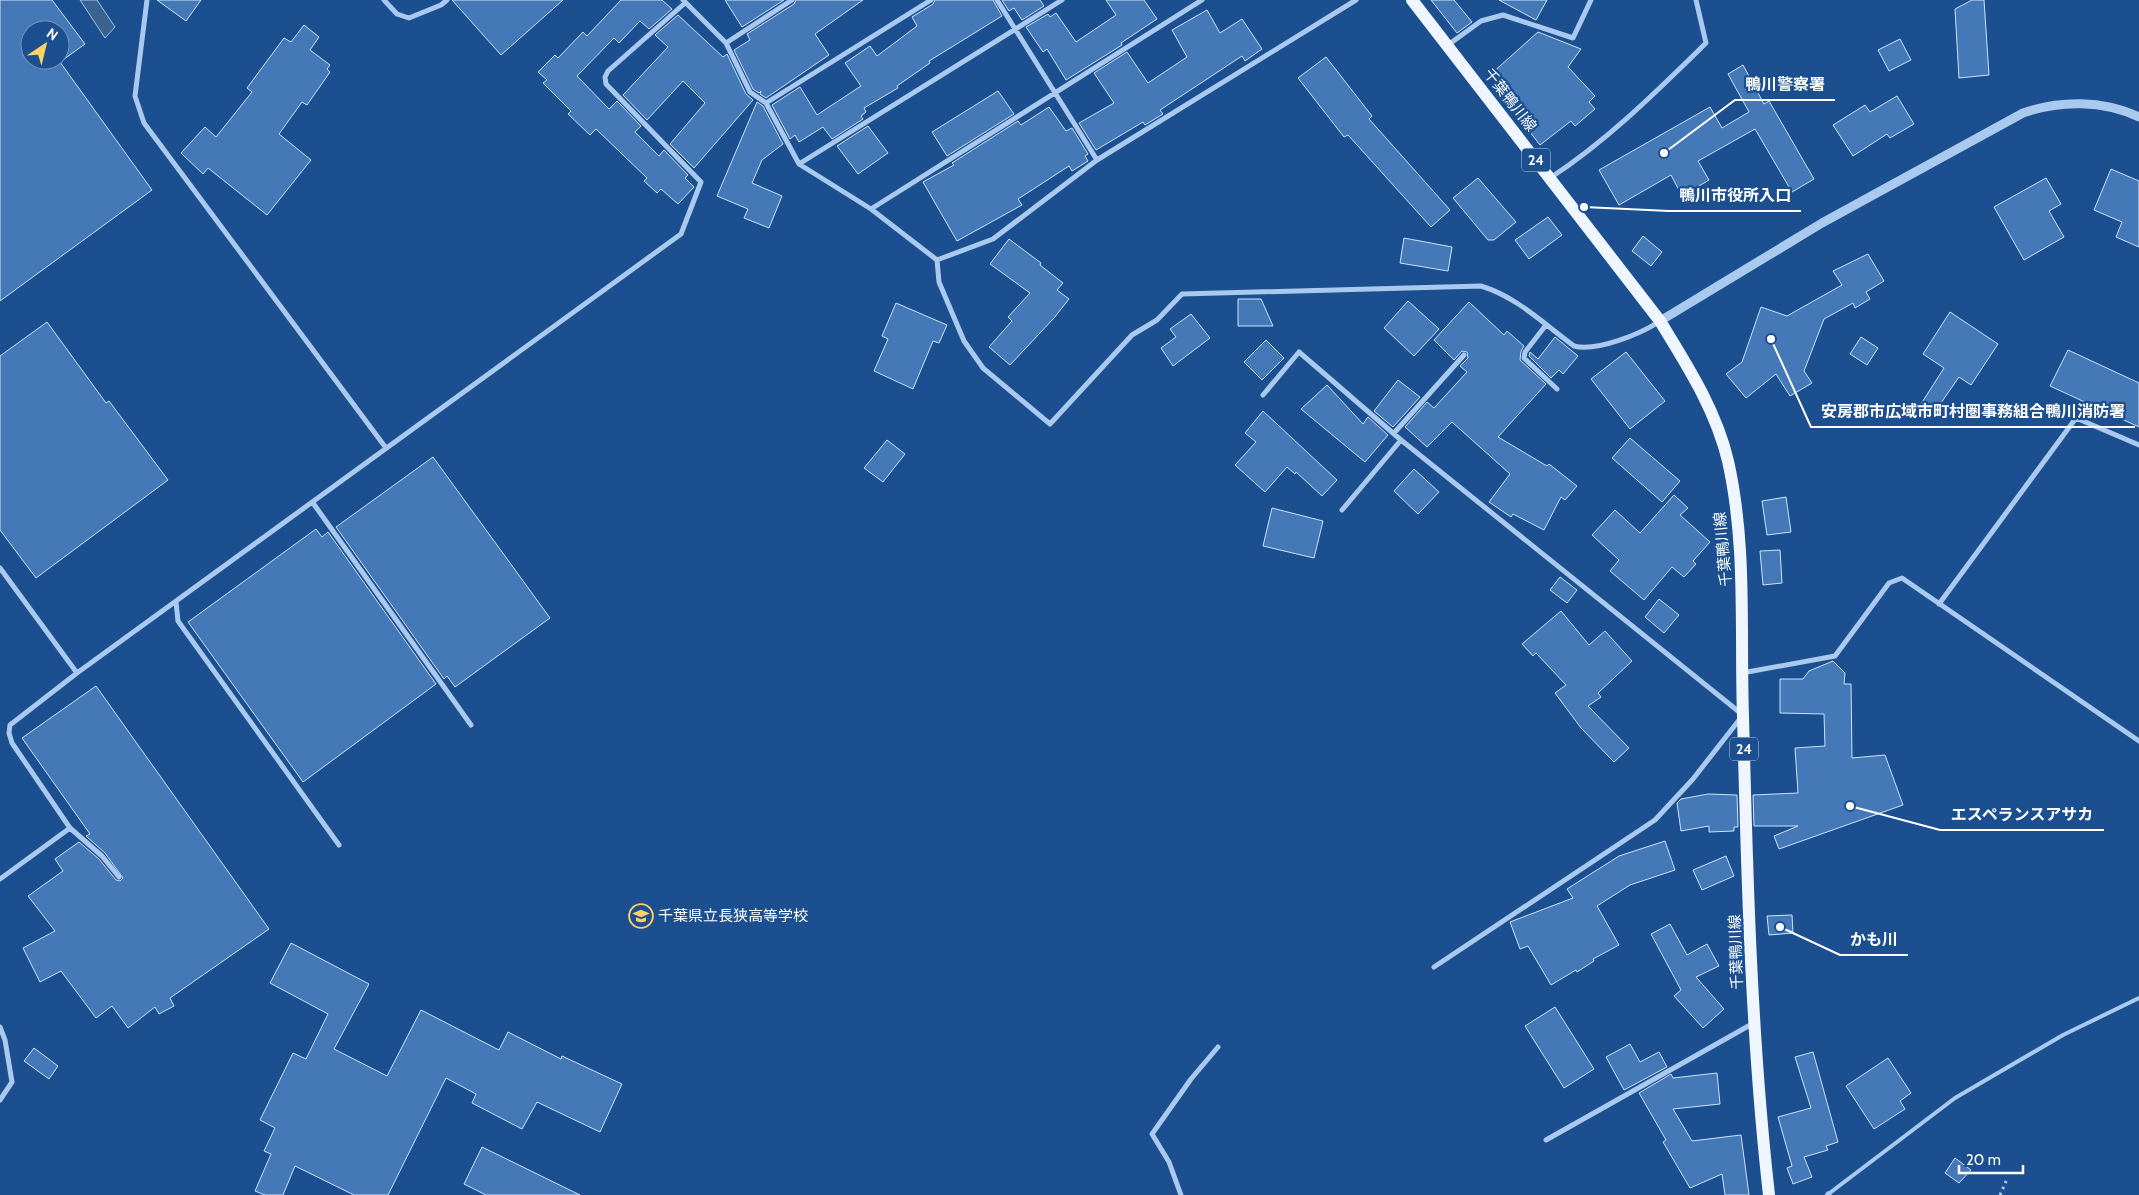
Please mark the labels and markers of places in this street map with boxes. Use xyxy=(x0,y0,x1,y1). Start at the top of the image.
callout: 鴨川警察署 xyxy=(1735,69,1835,100)
callout: 鴨川市役所入口 xyxy=(1669,180,1801,211)
callout: 安房郡市広域市町村圏事務組合鴨川消防署 xyxy=(1811,396,2135,427)
callout: エスペランスアサカ xyxy=(1940,799,2104,830)
school or university icon: 千葉県立長狭高等学校 xyxy=(628,903,654,929)
place label: 千葉県立長狭高等学校 xyxy=(658,907,808,925)
callout: かも川 xyxy=(1840,924,1908,955)

